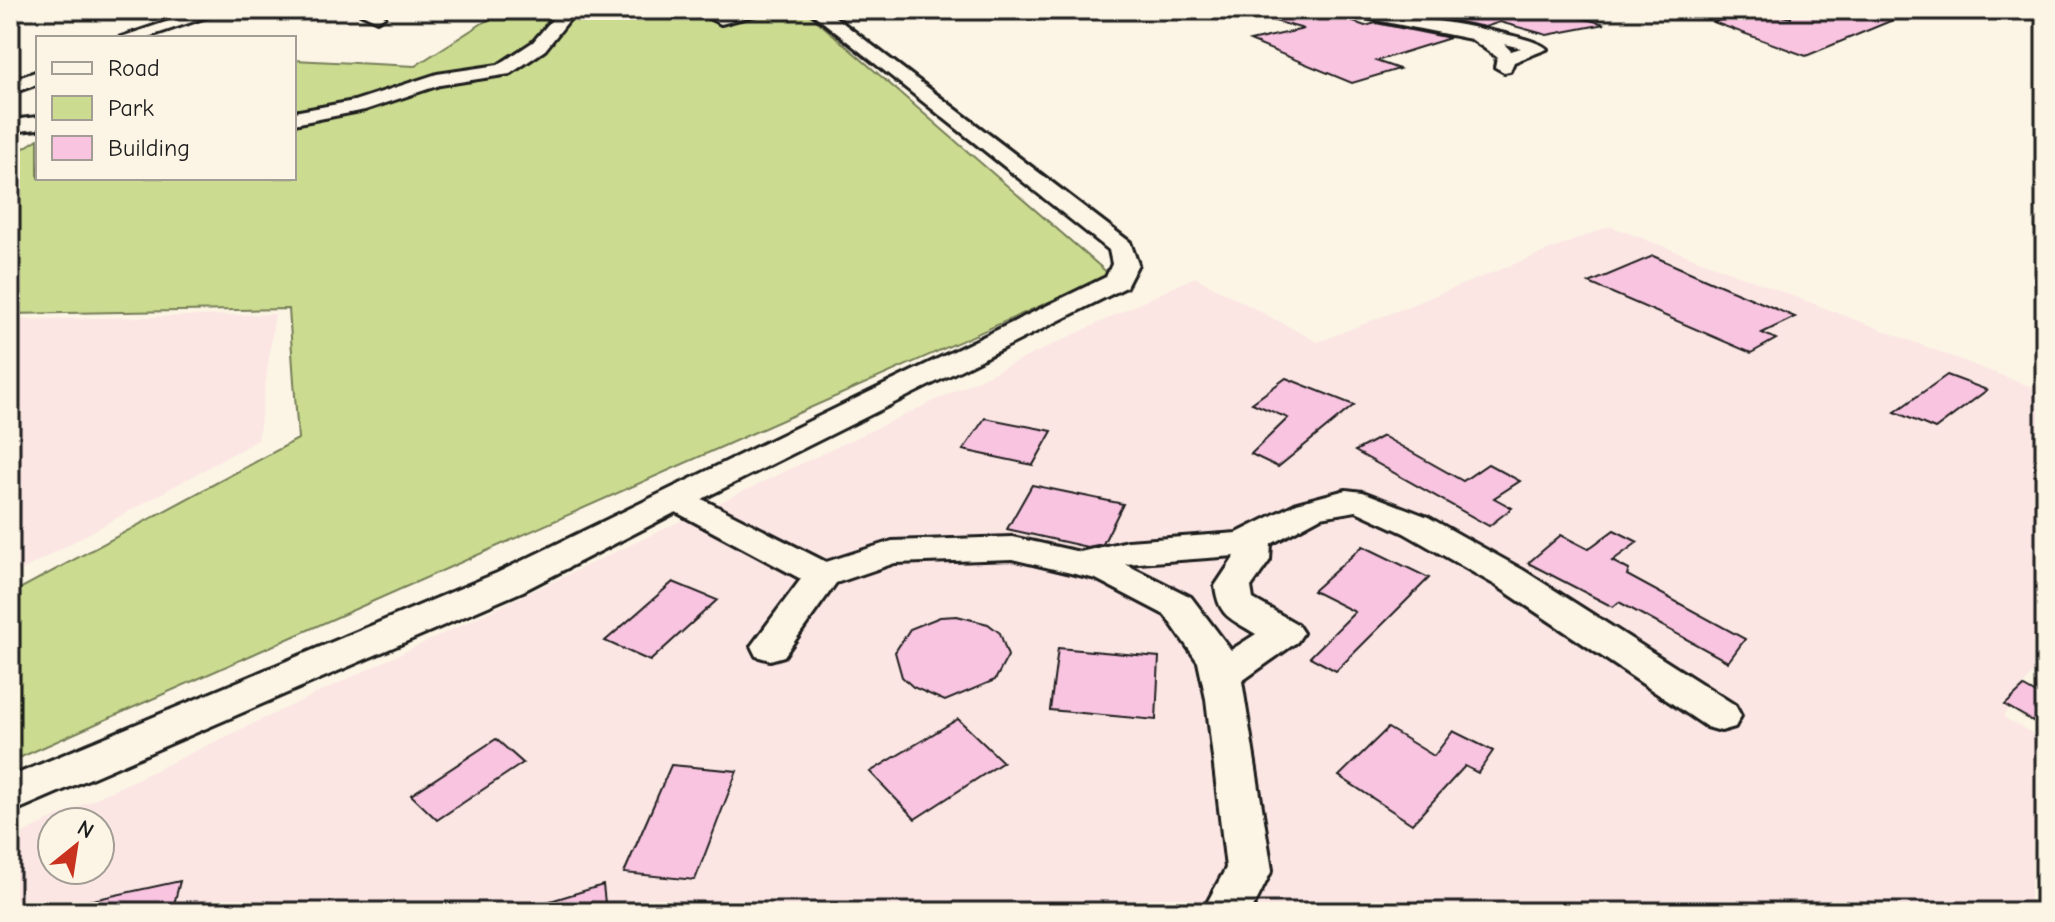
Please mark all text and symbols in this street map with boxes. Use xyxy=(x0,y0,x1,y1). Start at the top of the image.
legend xyxy=(36,36,296,180)
text: Road xyxy=(108,54,160,82)
text: Park xyxy=(108,94,154,122)
text: Building xyxy=(108,134,190,162)
north arrow xyxy=(36,806,116,886)
text: N xyxy=(73,815,98,844)

